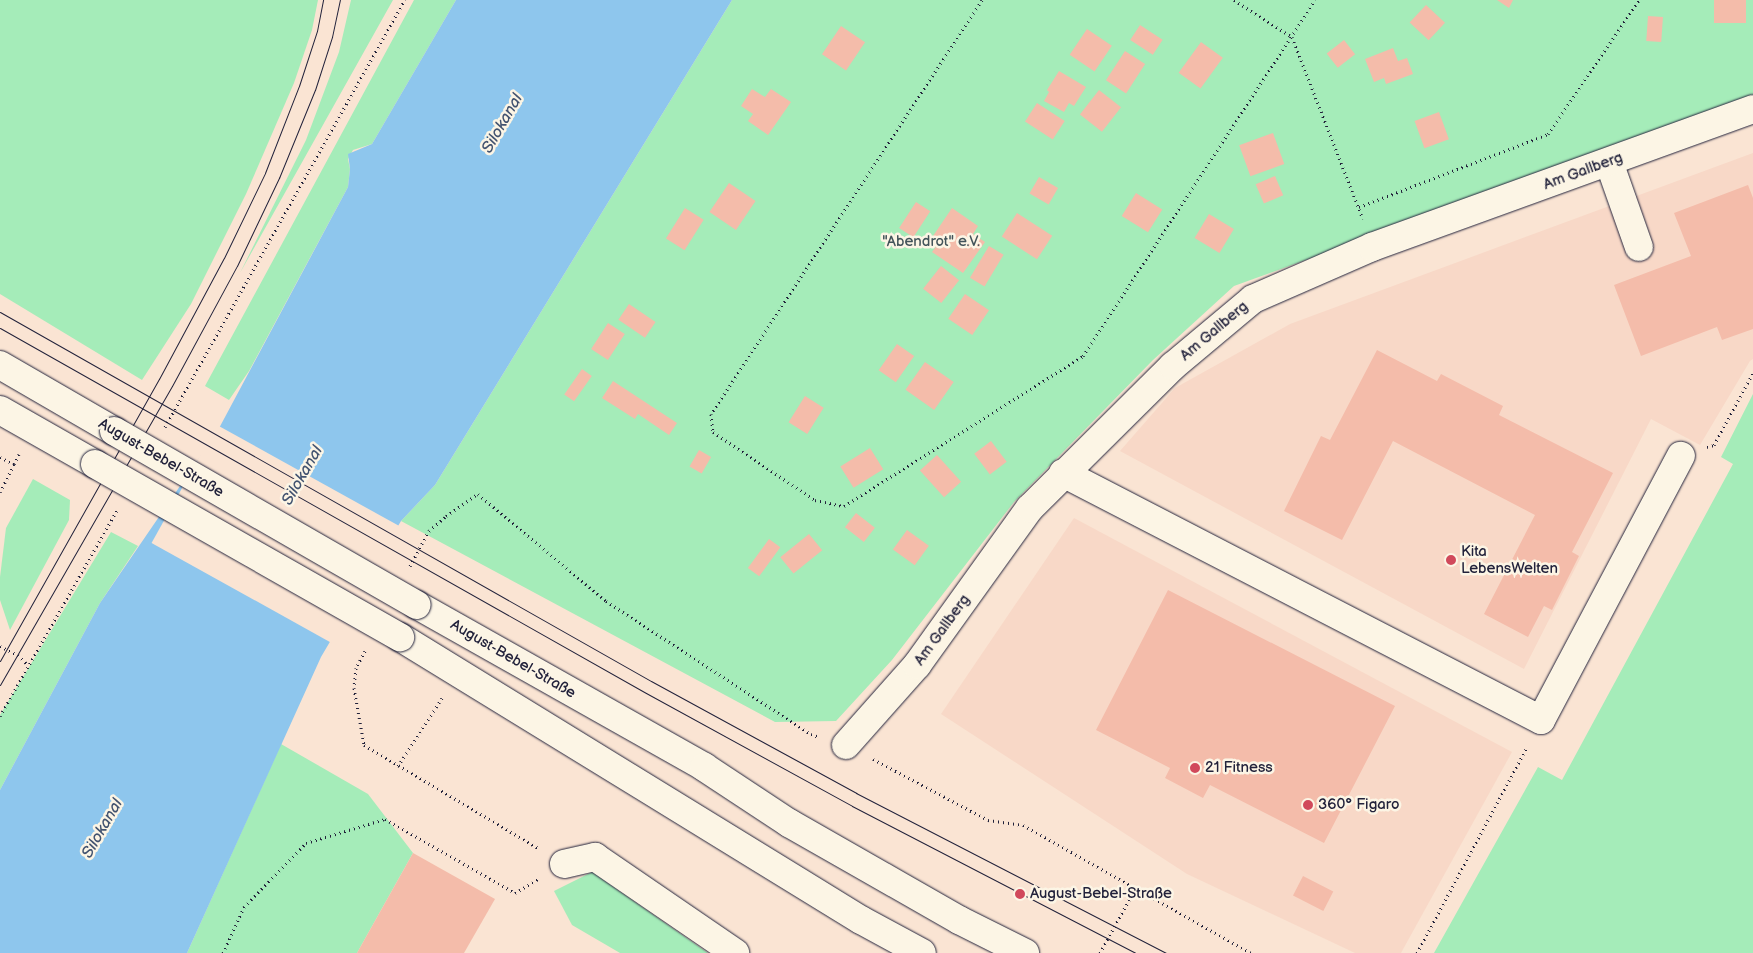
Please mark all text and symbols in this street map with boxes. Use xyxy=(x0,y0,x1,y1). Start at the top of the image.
water label: Silokanal xyxy=(478,91,528,157)
street label: Am Gallberg xyxy=(1541,148,1625,194)
park label: "Abendrot" e.V. xyxy=(882,233,980,251)
street label: Am Gallberg xyxy=(1176,297,1252,365)
street label: August-Bebel-Straße xyxy=(95,415,227,501)
water label: Silokanal xyxy=(278,443,328,509)
place label: Kita LebensWelten xyxy=(1461,542,1558,577)
marker: Kita LebensWelten xyxy=(1445,554,1457,566)
street label: Am Gallberg xyxy=(910,591,974,669)
street label: August-Bebel-Straße xyxy=(447,616,579,702)
place label: 21 Fitness xyxy=(1205,759,1273,777)
marker: 21 Fitness xyxy=(1189,762,1201,774)
water label: Silokanal xyxy=(78,796,128,862)
place label: 360° Figaro xyxy=(1318,796,1399,814)
marker: 360° Figaro xyxy=(1302,799,1314,811)
place label: August-Bebel-Straße xyxy=(1030,885,1172,903)
marker: August-Bebel-Straße xyxy=(1014,888,1026,900)

